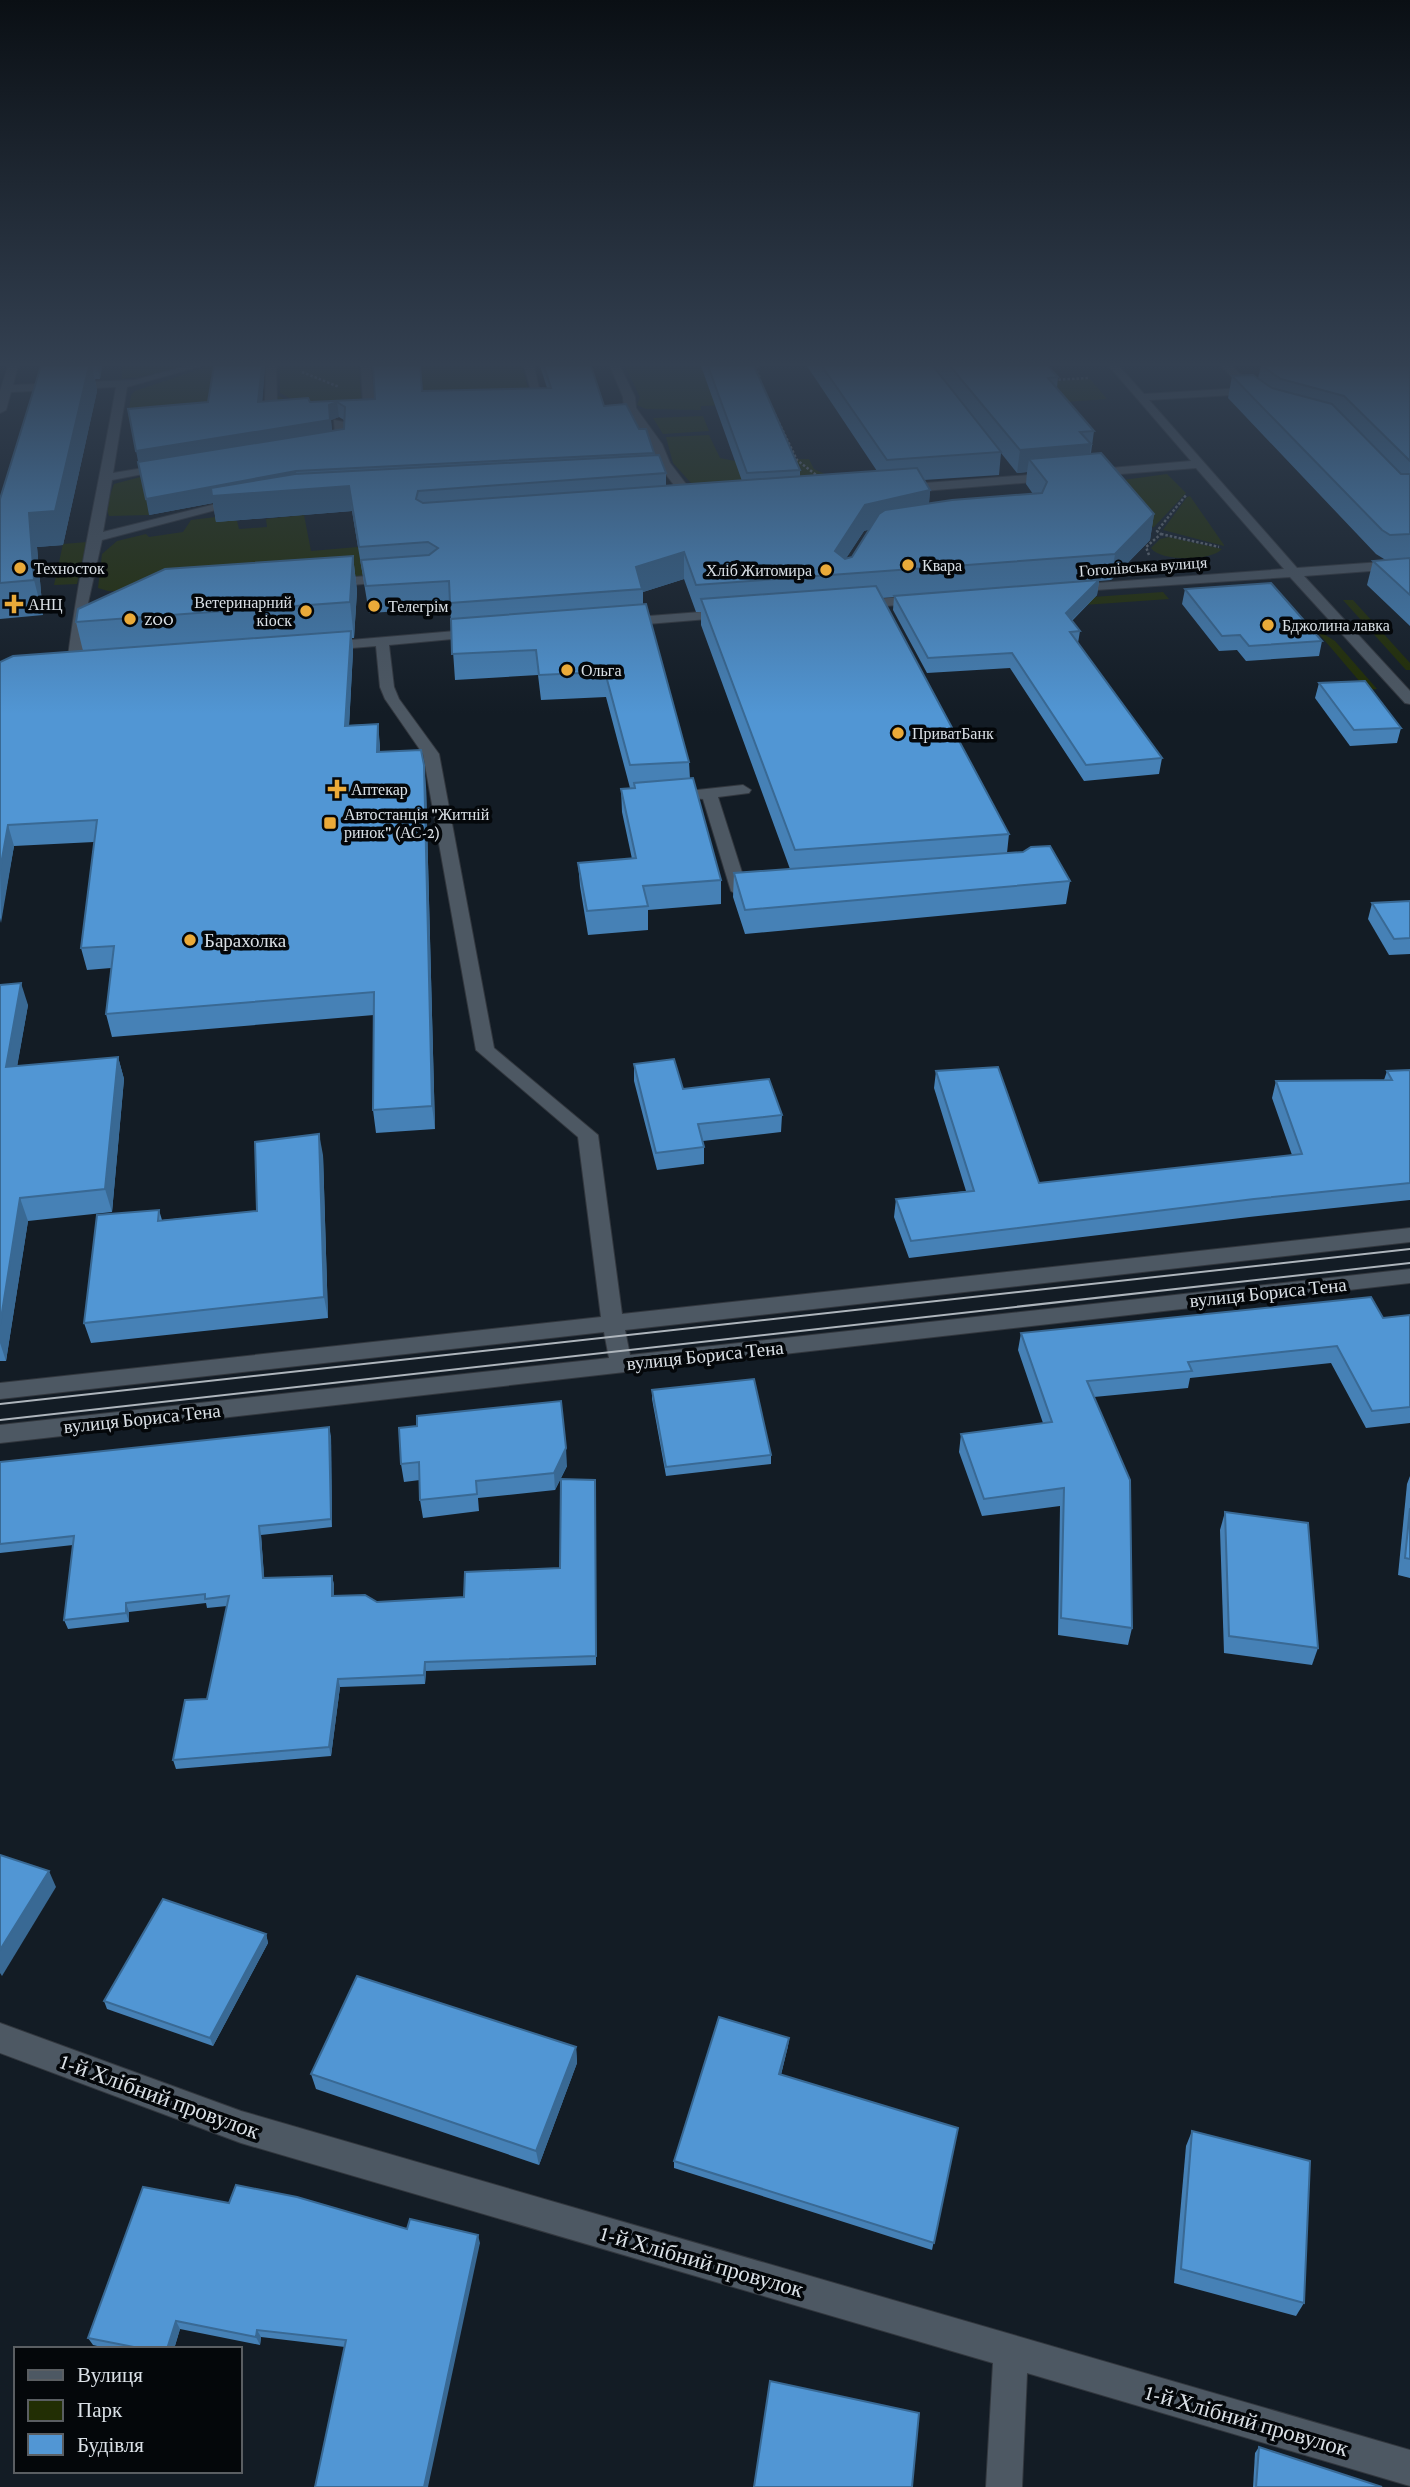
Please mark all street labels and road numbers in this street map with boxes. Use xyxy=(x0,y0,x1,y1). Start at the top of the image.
street label: Гоголівська вулиця xyxy=(1078,553,1208,580)
street label: вулиця Бориса Тена xyxy=(1189,1274,1348,1311)
street label: вулиця Бориса Тена xyxy=(626,1337,785,1374)
street label: вулиця Бориса Тена xyxy=(63,1400,222,1437)
street label: 1-й Хлібний провулок xyxy=(57,2048,264,2144)
street label: 1-й Хлібний провулок xyxy=(597,2220,807,2303)
street label: 1-й Хлібний провулок xyxy=(1142,2379,1352,2462)

